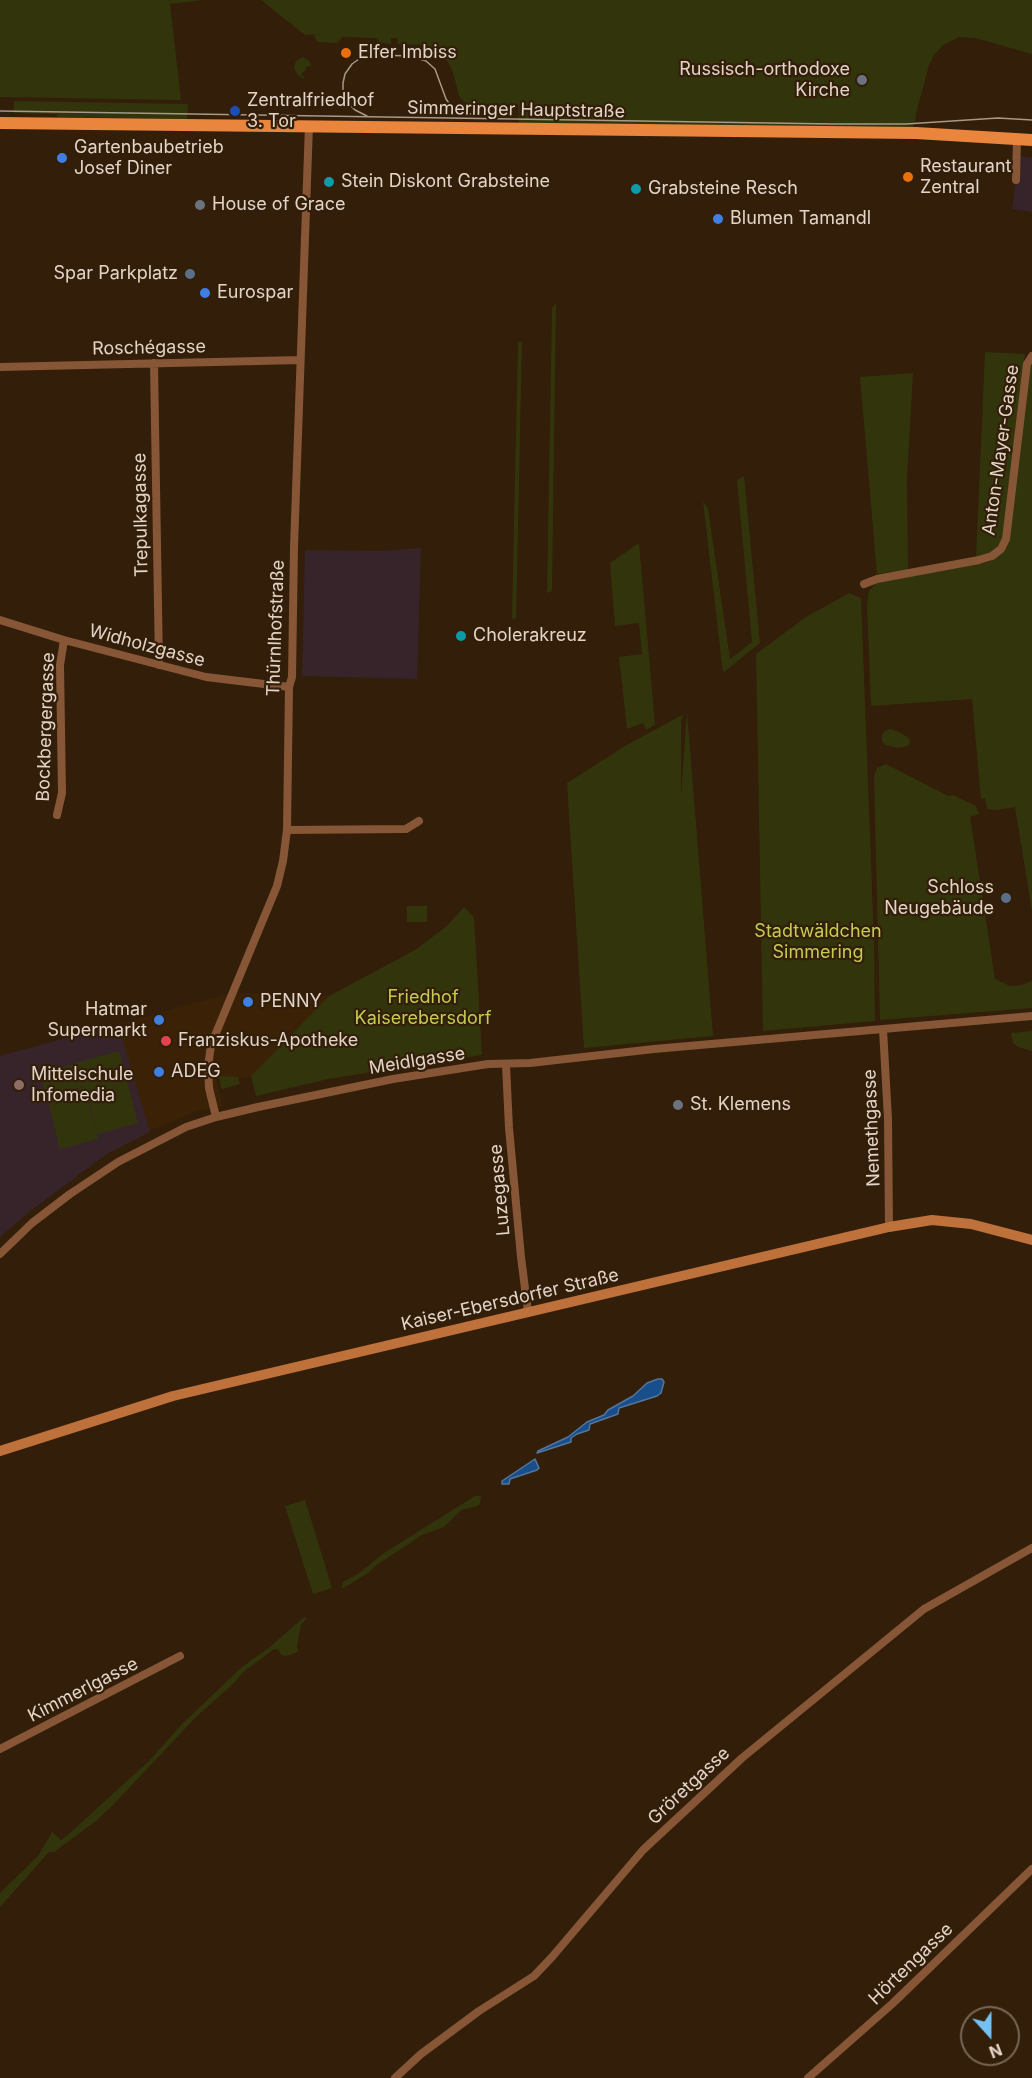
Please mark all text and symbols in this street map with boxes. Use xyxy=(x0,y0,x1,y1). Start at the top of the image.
place label: Elfer Imbiss xyxy=(358,42,457,64)
marker: Elfer Imbiss xyxy=(339,46,353,60)
place label: Russisch-orthodoxe Kirche xyxy=(679,59,850,101)
marker: Russisch-orthodoxe Kirche xyxy=(855,73,869,87)
place label: Zentralfriedhof 3. Tor xyxy=(247,90,374,132)
street label: Simmeringer Hauptstraße xyxy=(407,97,625,123)
marker: Zentralfriedhof 3. Tor xyxy=(228,104,242,118)
place label: Gartenbaubetrieb Josef Diner xyxy=(74,137,224,180)
marker: Gartenbaubetrieb Josef Diner xyxy=(55,151,69,165)
place label: Restaurant Zentral xyxy=(920,156,1011,198)
marker: Restaurant Zentral xyxy=(901,170,915,184)
place label: Stein Diskont Grabsteine xyxy=(341,171,550,193)
marker: Stein Diskont Grabsteine xyxy=(322,175,336,189)
place label: Grabsteine Resch xyxy=(648,178,798,200)
marker: Grabsteine Resch xyxy=(629,182,643,196)
place label: House of Grace xyxy=(212,194,345,216)
marker: House of Grace xyxy=(193,198,207,212)
place label: Blumen Tamandl xyxy=(730,208,871,230)
marker: Blumen Tamandl xyxy=(711,212,725,226)
place label: Spar Parkplatz xyxy=(53,263,178,285)
marker: Spar Parkplatz xyxy=(183,267,197,281)
place label: Eurospar xyxy=(217,282,293,304)
marker: Eurospar xyxy=(198,286,212,300)
street label: Roschégasse xyxy=(92,336,206,360)
street label: Anton-Mayer-Gasse xyxy=(978,363,1024,537)
street label: Trepulkagasse xyxy=(129,453,153,577)
street label: Thürnlhofstraße xyxy=(263,559,289,697)
street label: Widholzgasse xyxy=(87,620,207,672)
place label: Cholerakreuz xyxy=(473,625,587,647)
marker: Cholerakreuz xyxy=(454,629,468,643)
street label: Bockbergergasse xyxy=(33,652,59,802)
place label: Schloss Neugebäude xyxy=(884,877,994,920)
marker: Schloss Neugebäude xyxy=(999,891,1013,905)
park label: Stadtwäldchen Simmering xyxy=(754,921,882,964)
park label: Friedhof Kaiserebersdorf xyxy=(355,987,491,1030)
place label: PENNY xyxy=(260,991,322,1013)
marker: PENNY xyxy=(241,995,255,1009)
place label: Hatmar Supermarkt xyxy=(48,999,147,1042)
marker: Hatmar Supermarkt xyxy=(152,1013,166,1027)
place label: Franziskus-Apotheke xyxy=(178,1030,358,1052)
marker: Franziskus-Apotheke xyxy=(159,1034,173,1048)
street label: Meidlgasse xyxy=(367,1043,467,1079)
place label: ADEG xyxy=(171,1061,221,1083)
place label: Mittelschule Infomedia xyxy=(31,1064,134,1106)
marker: ADEG xyxy=(152,1065,166,1079)
street label: Nemethgasse xyxy=(859,1069,885,1187)
marker: Mittelschule Infomedia xyxy=(12,1078,26,1092)
place label: St. Klemens xyxy=(690,1094,791,1116)
marker: St. Klemens xyxy=(671,1098,685,1112)
street label: Luzegasse xyxy=(485,1143,515,1237)
street label: Kaiser-Ebersdorfer Straße xyxy=(399,1264,621,1336)
street label: Kimmerlgasse xyxy=(24,1653,142,1727)
street label: Gröretgasse xyxy=(644,1743,734,1829)
street label: Hörtengasse xyxy=(864,1918,958,2010)
north arrow xyxy=(960,2006,1020,2066)
text: N xyxy=(986,2039,1005,2062)

